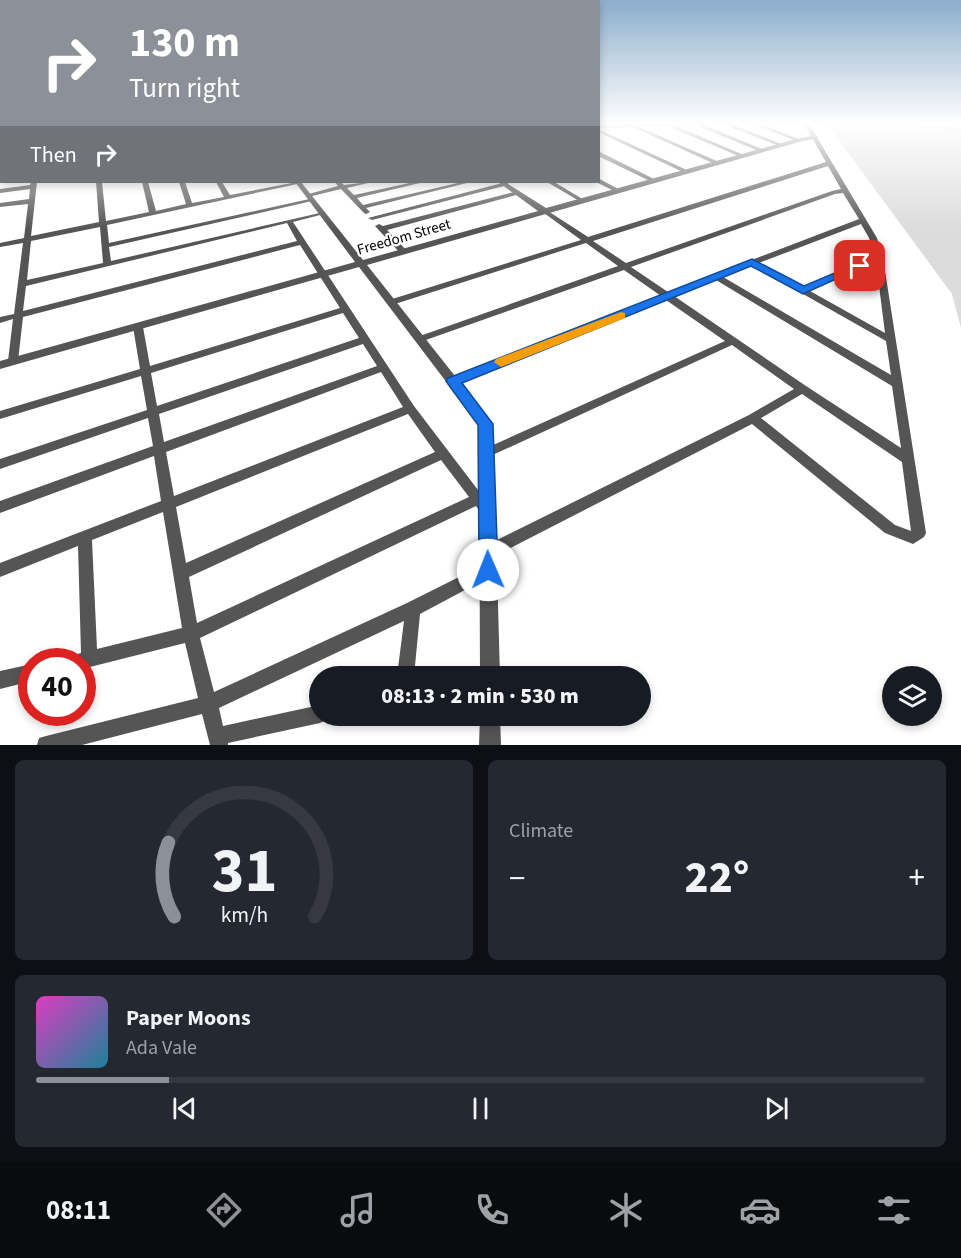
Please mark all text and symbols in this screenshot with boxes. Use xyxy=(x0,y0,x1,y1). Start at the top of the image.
text: 130 m xyxy=(129,13,240,73)
icon: right xyxy=(30,24,108,102)
text: Turn right xyxy=(129,69,240,108)
icon: right xyxy=(89,138,122,171)
text: Then xyxy=(30,139,77,171)
street label: Freedom Street xyxy=(355,214,453,260)
pin xyxy=(834,240,885,291)
icon: arrive xyxy=(843,249,876,282)
position arrow xyxy=(456,538,520,602)
speed limit sign: 40 xyxy=(18,648,96,726)
map controls xyxy=(882,666,942,726)
button: layers xyxy=(882,666,942,726)
text: 08:13 · 2 min · 530 m xyxy=(381,680,579,712)
text: Climate xyxy=(509,817,573,845)
text: 31 xyxy=(211,827,277,916)
text: 22° xyxy=(685,846,749,910)
text: − xyxy=(509,855,525,902)
text: + xyxy=(909,855,925,902)
text: km/h xyxy=(220,900,268,931)
text: Paper Moons xyxy=(126,1002,251,1034)
text: Ada Vale xyxy=(126,1034,197,1062)
icon: previous xyxy=(168,1092,201,1125)
icon: pause xyxy=(464,1092,497,1125)
icon: next xyxy=(760,1092,793,1125)
icon: directions xyxy=(203,1189,245,1231)
icon: music xyxy=(337,1189,379,1231)
icon: phone xyxy=(471,1189,513,1231)
icon: climate xyxy=(605,1189,647,1231)
icon: car xyxy=(739,1189,781,1231)
icon: filters xyxy=(873,1189,915,1231)
text: 08:11 xyxy=(46,1191,111,1230)

